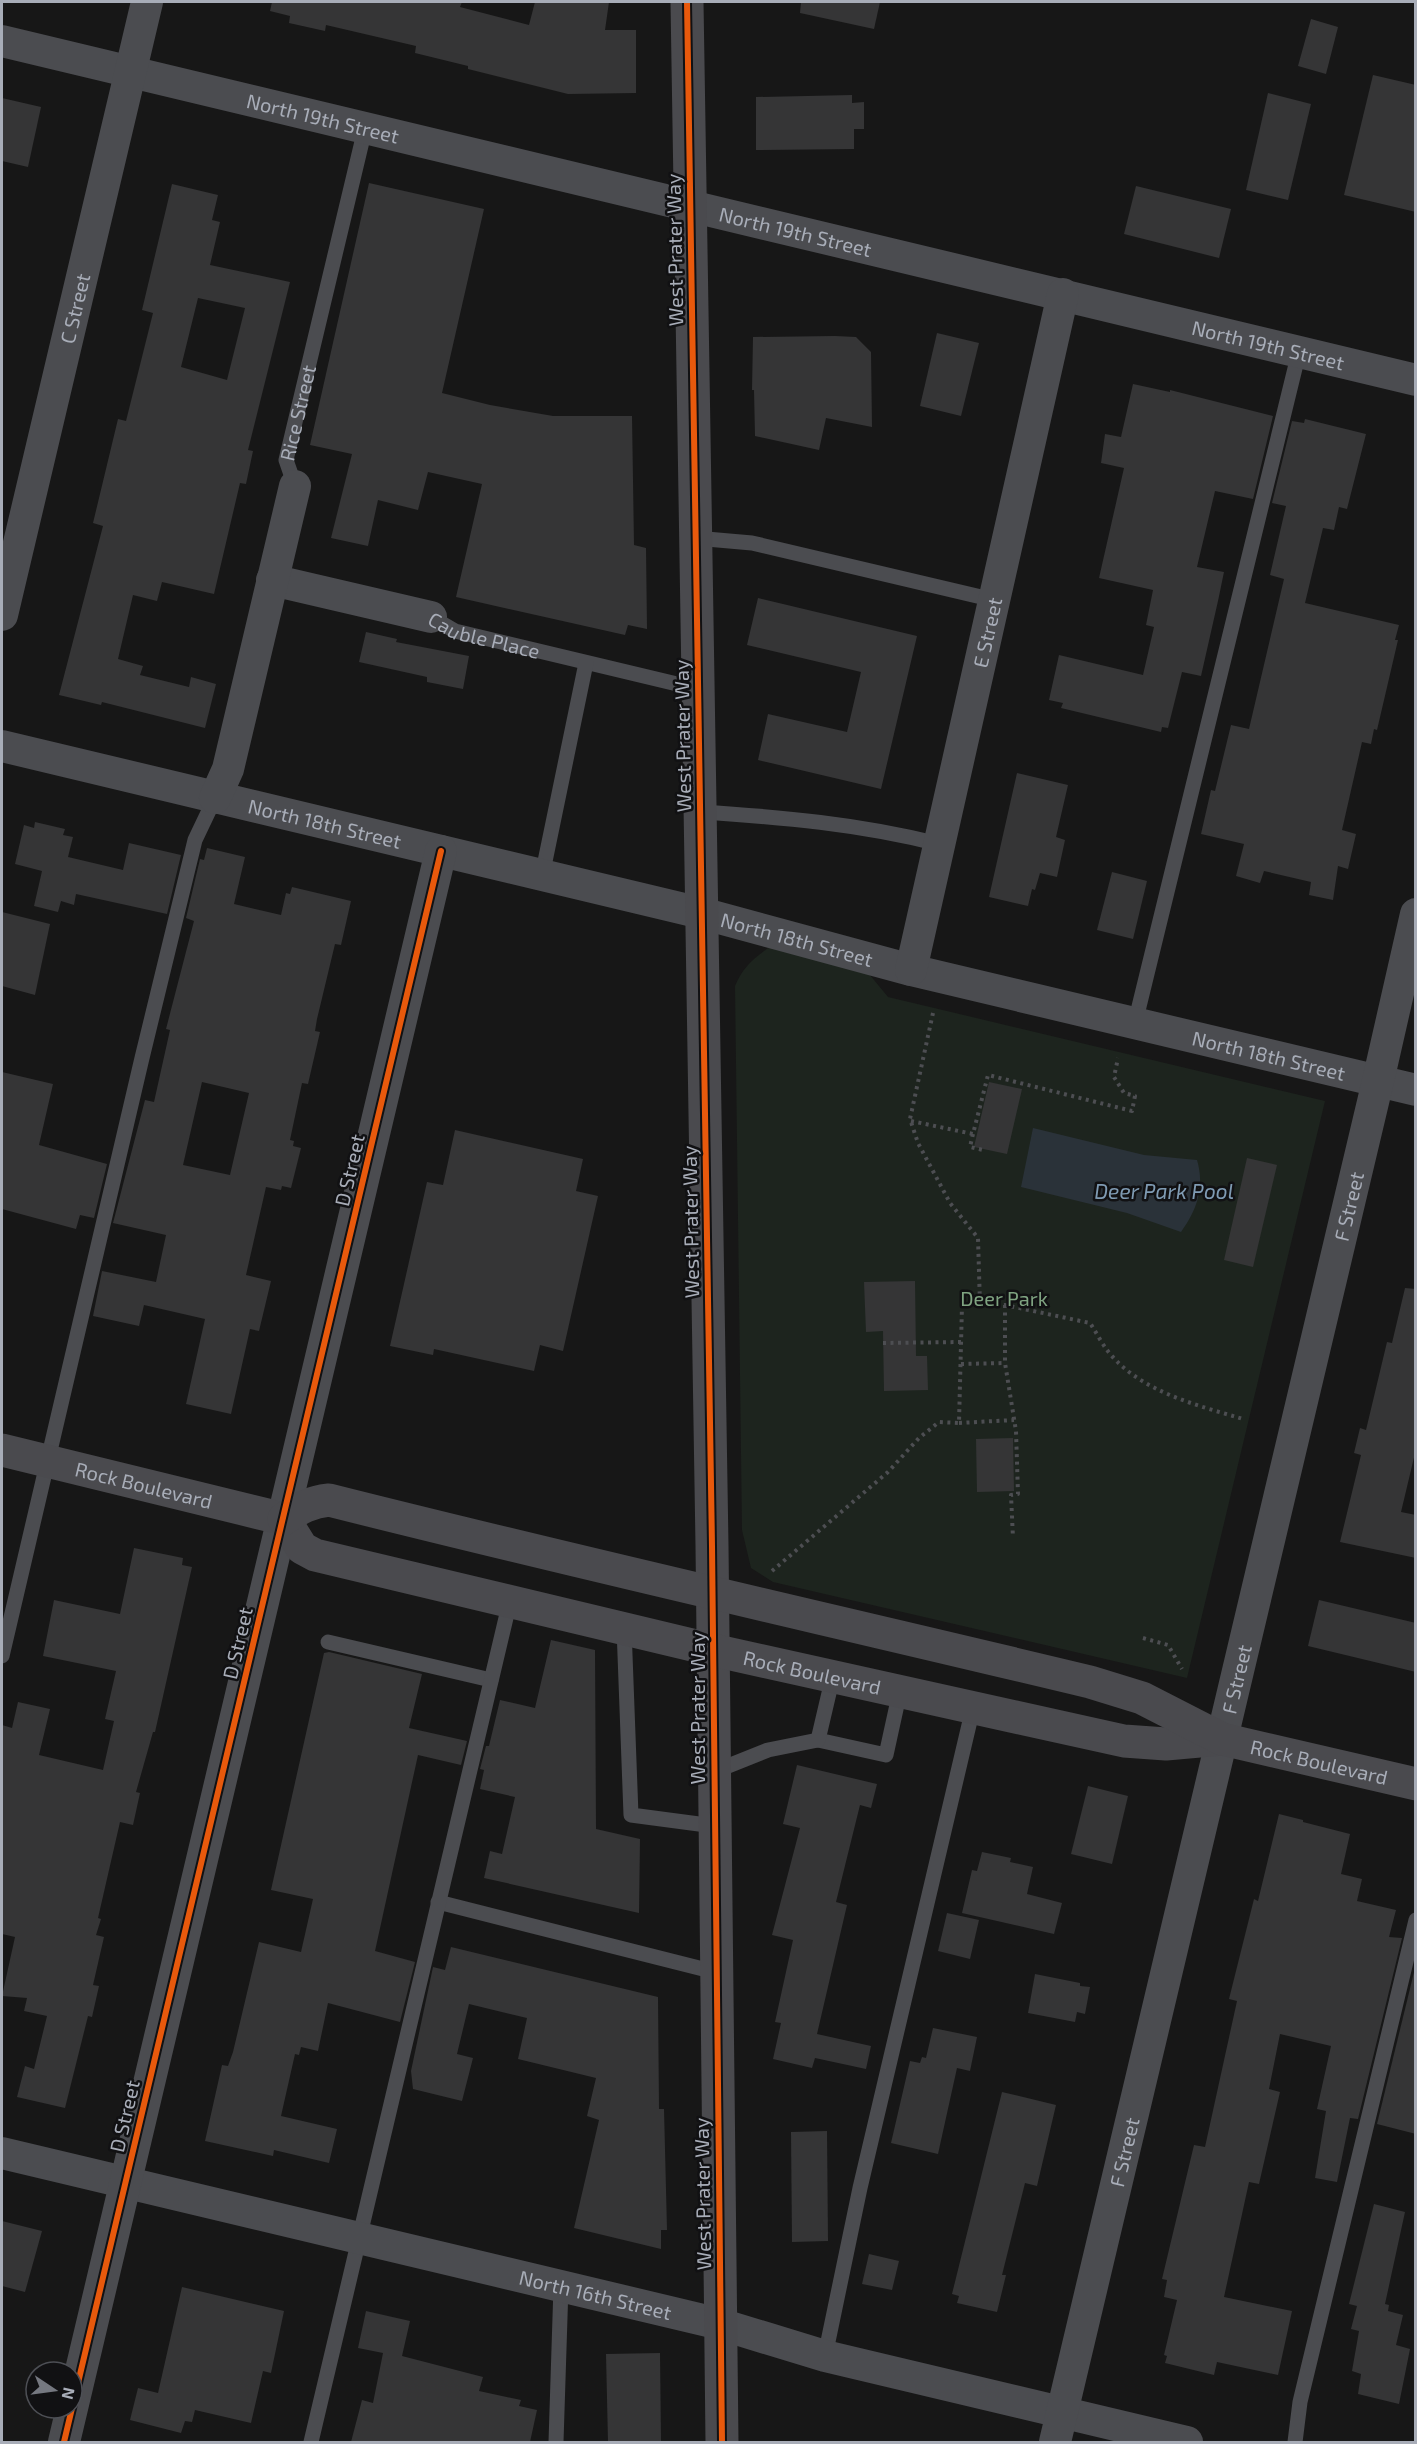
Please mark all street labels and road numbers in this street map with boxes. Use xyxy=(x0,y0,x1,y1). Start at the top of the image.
street label: North 19th Street xyxy=(244,88,402,148)
street label: West Prater Way xyxy=(661,173,687,327)
street label: North 19th Street xyxy=(717,201,875,261)
street label: C Street xyxy=(55,271,95,346)
street label: North 19th Street xyxy=(1189,315,1347,374)
street label: Rice Street xyxy=(274,362,320,463)
street label: E Street xyxy=(967,595,1007,670)
street label: Cauble Place xyxy=(424,606,542,663)
street label: West Prater Way xyxy=(669,659,695,813)
street label: North 18th Street xyxy=(246,793,404,853)
street label: North 18th Street xyxy=(718,907,876,971)
street label: North 18th Street xyxy=(1190,1025,1348,1085)
street label: D Street xyxy=(329,1131,369,1208)
street label: West Prater Way xyxy=(677,1145,703,1299)
street label: F Street xyxy=(1328,1169,1368,1243)
street label: Rock Boulevard xyxy=(73,1456,215,1513)
street label: D Street xyxy=(217,1604,257,1681)
street label: West Prater Way xyxy=(685,1631,709,1784)
street label: F Street xyxy=(1216,1642,1256,1716)
street label: Rock Boulevard xyxy=(741,1645,883,1699)
street label: Rock Boulevard xyxy=(1248,1734,1390,1789)
street label: D Street xyxy=(104,2077,144,2154)
street label: F Street xyxy=(1104,2115,1144,2189)
street label: West Prater Way xyxy=(689,2117,715,2271)
street label: North 16th Street xyxy=(517,2265,674,2324)

